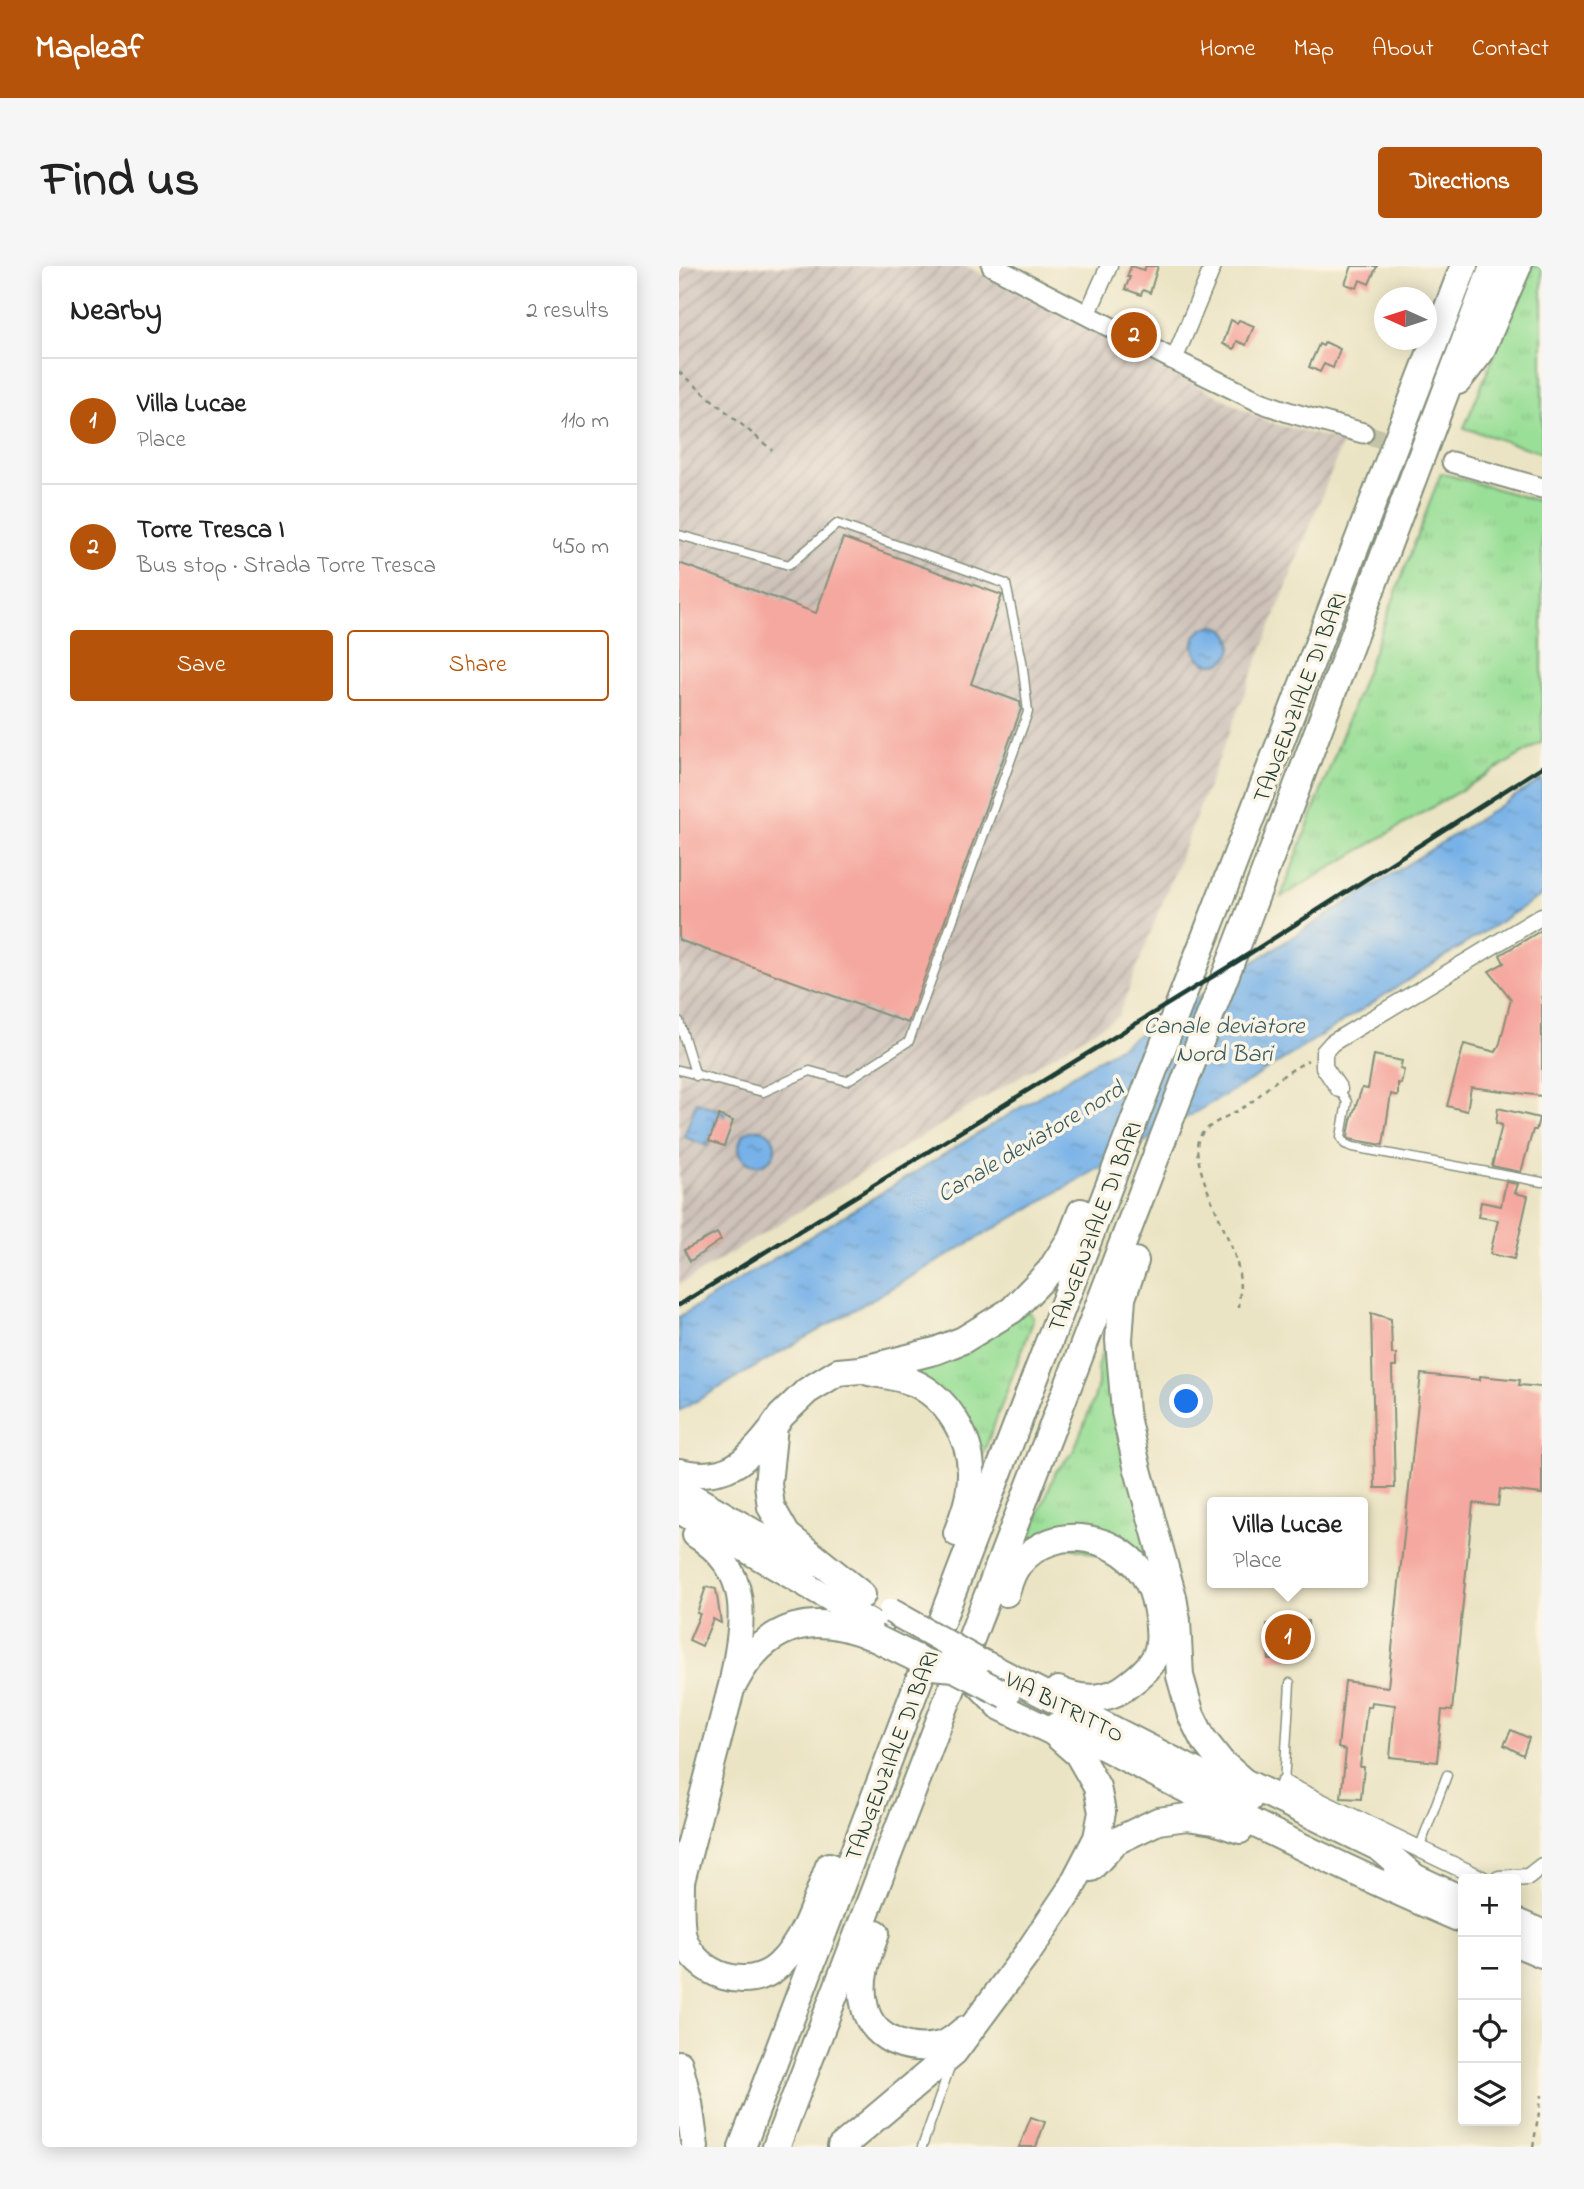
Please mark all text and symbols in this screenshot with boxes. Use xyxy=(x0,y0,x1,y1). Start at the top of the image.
text: Mapleaf xyxy=(35,25,143,73)
text: Home xyxy=(1200,32,1256,67)
text: Map xyxy=(1294,32,1334,67)
text: About xyxy=(1372,32,1434,67)
text: Contact xyxy=(1472,32,1549,67)
text: Find us xyxy=(42,146,199,218)
button: Directions xyxy=(1378,147,1542,218)
north arrow xyxy=(1374,287,1437,350)
text: Nearby xyxy=(70,290,162,334)
text: 2 results xyxy=(526,295,609,328)
pin: 2 xyxy=(1111,309,1157,361)
text: Villa Lucae xyxy=(137,386,246,424)
text: 1 xyxy=(89,405,97,438)
text: 110 m xyxy=(561,405,609,438)
text: Place xyxy=(137,424,186,457)
text: Torre Tresca I xyxy=(137,512,285,550)
text: 2 xyxy=(87,531,99,564)
text: 450 m xyxy=(553,531,609,564)
text: Bus stop · Strada Torre Tresca xyxy=(137,550,436,583)
street label: TANGENZIALE DI BARI xyxy=(1246,588,1357,808)
button: Save xyxy=(70,630,333,701)
button: Share xyxy=(347,630,609,701)
water label: Canale deviatore Nord Bari xyxy=(1143,1010,1306,1073)
water label: Canale deviatore nord xyxy=(931,1073,1133,1213)
street label: TANGENZIALE DI BARI xyxy=(1041,1117,1152,1337)
your location xyxy=(1169,1384,1203,1418)
popup xyxy=(1207,1497,1368,1588)
text: Villa Lucae xyxy=(1233,1507,1342,1545)
text: Place xyxy=(1233,1545,1282,1578)
pin: 1 xyxy=(1265,1611,1311,1663)
street label: TANGENZIALE DI BARI xyxy=(838,1646,949,1866)
street label: VIA BITRITTO xyxy=(998,1664,1129,1752)
map controls xyxy=(1458,1874,1521,2126)
button: + xyxy=(1458,1874,1521,1937)
button: − xyxy=(1458,1937,1521,2000)
button: locate xyxy=(1458,2000,1521,2063)
button: layers xyxy=(1458,2063,1521,2126)

